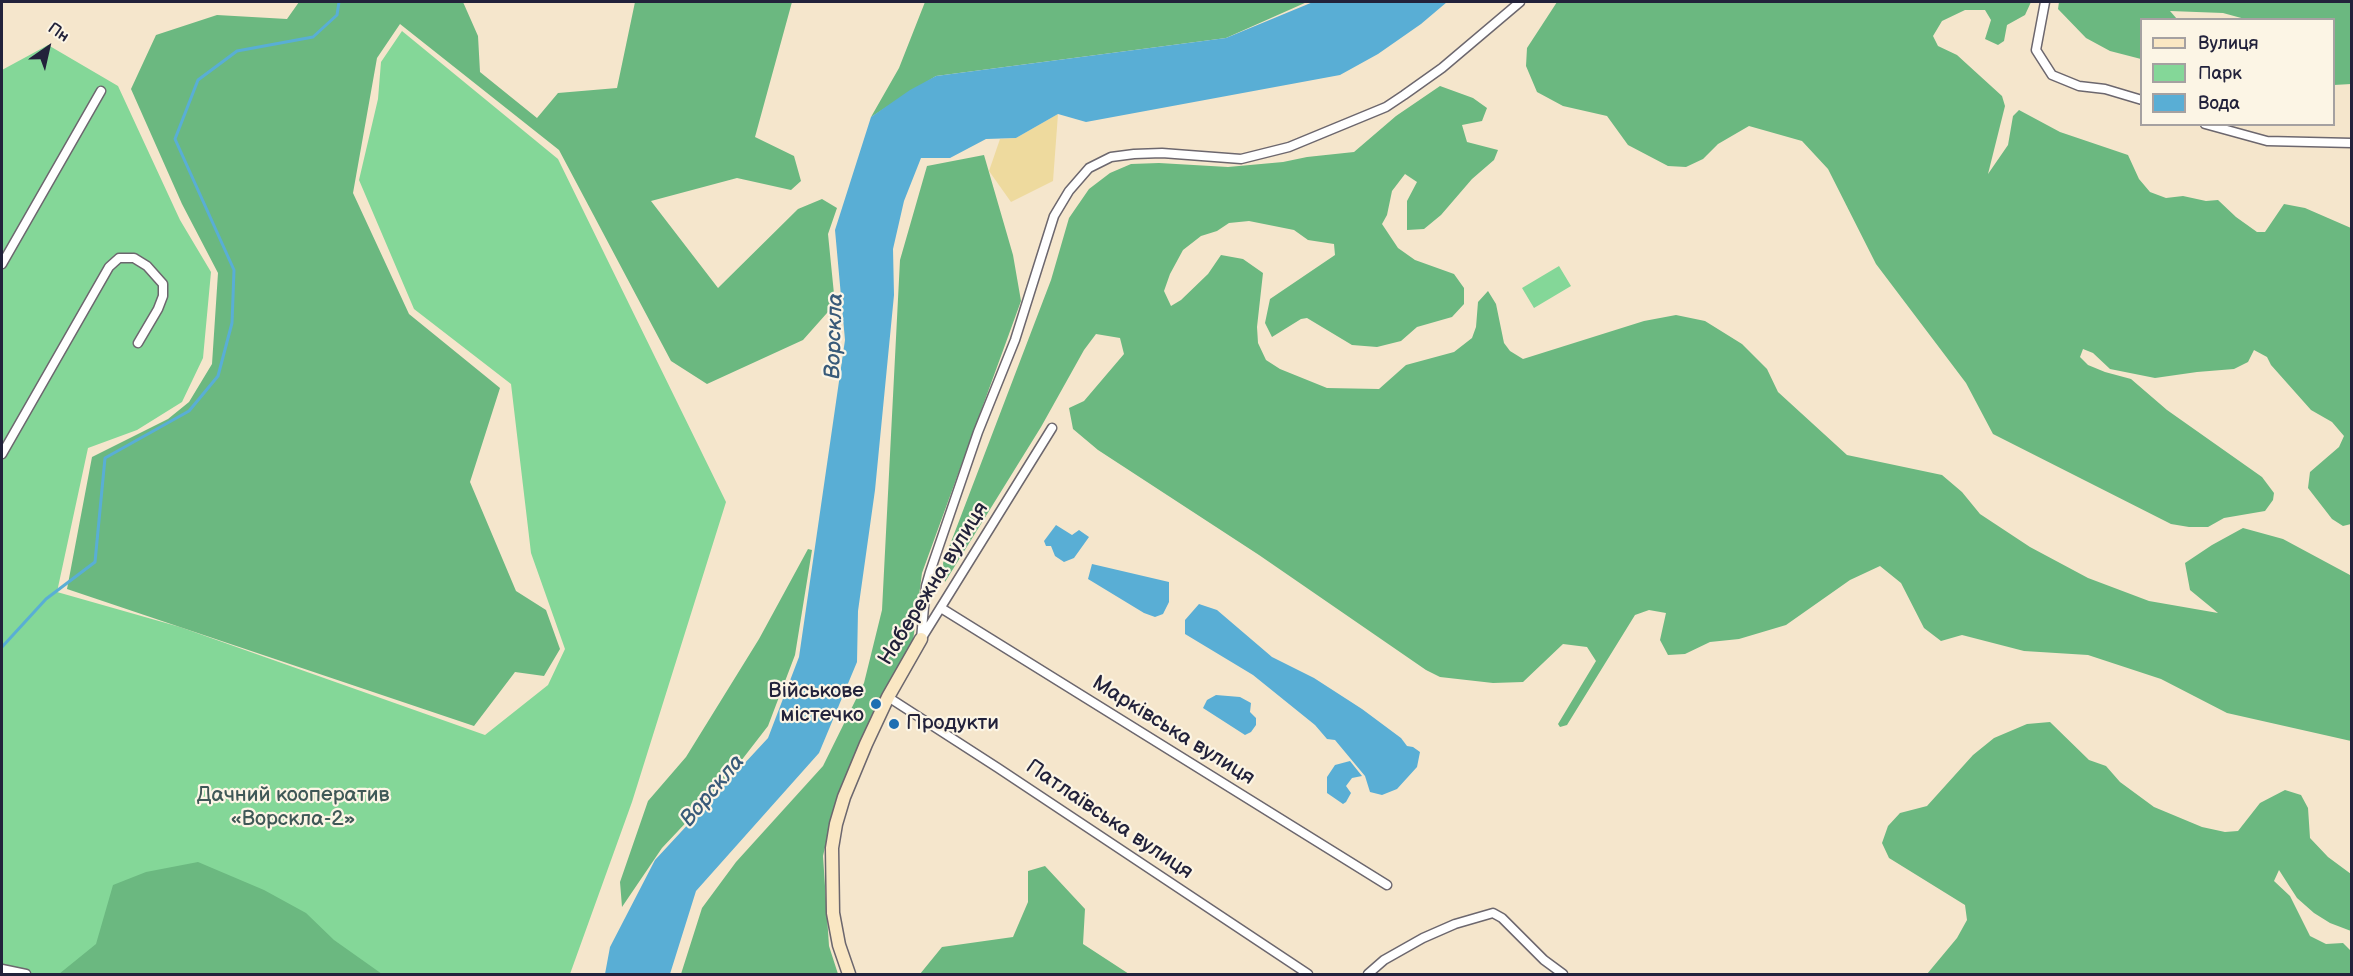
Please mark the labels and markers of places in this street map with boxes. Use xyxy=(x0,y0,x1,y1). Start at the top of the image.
place label: Військове містечко xyxy=(768,679,864,729)
marker: Військове містечко xyxy=(869,697,883,711)
place label: Продукти xyxy=(906,711,999,737)
marker: Продукти xyxy=(887,717,901,731)

